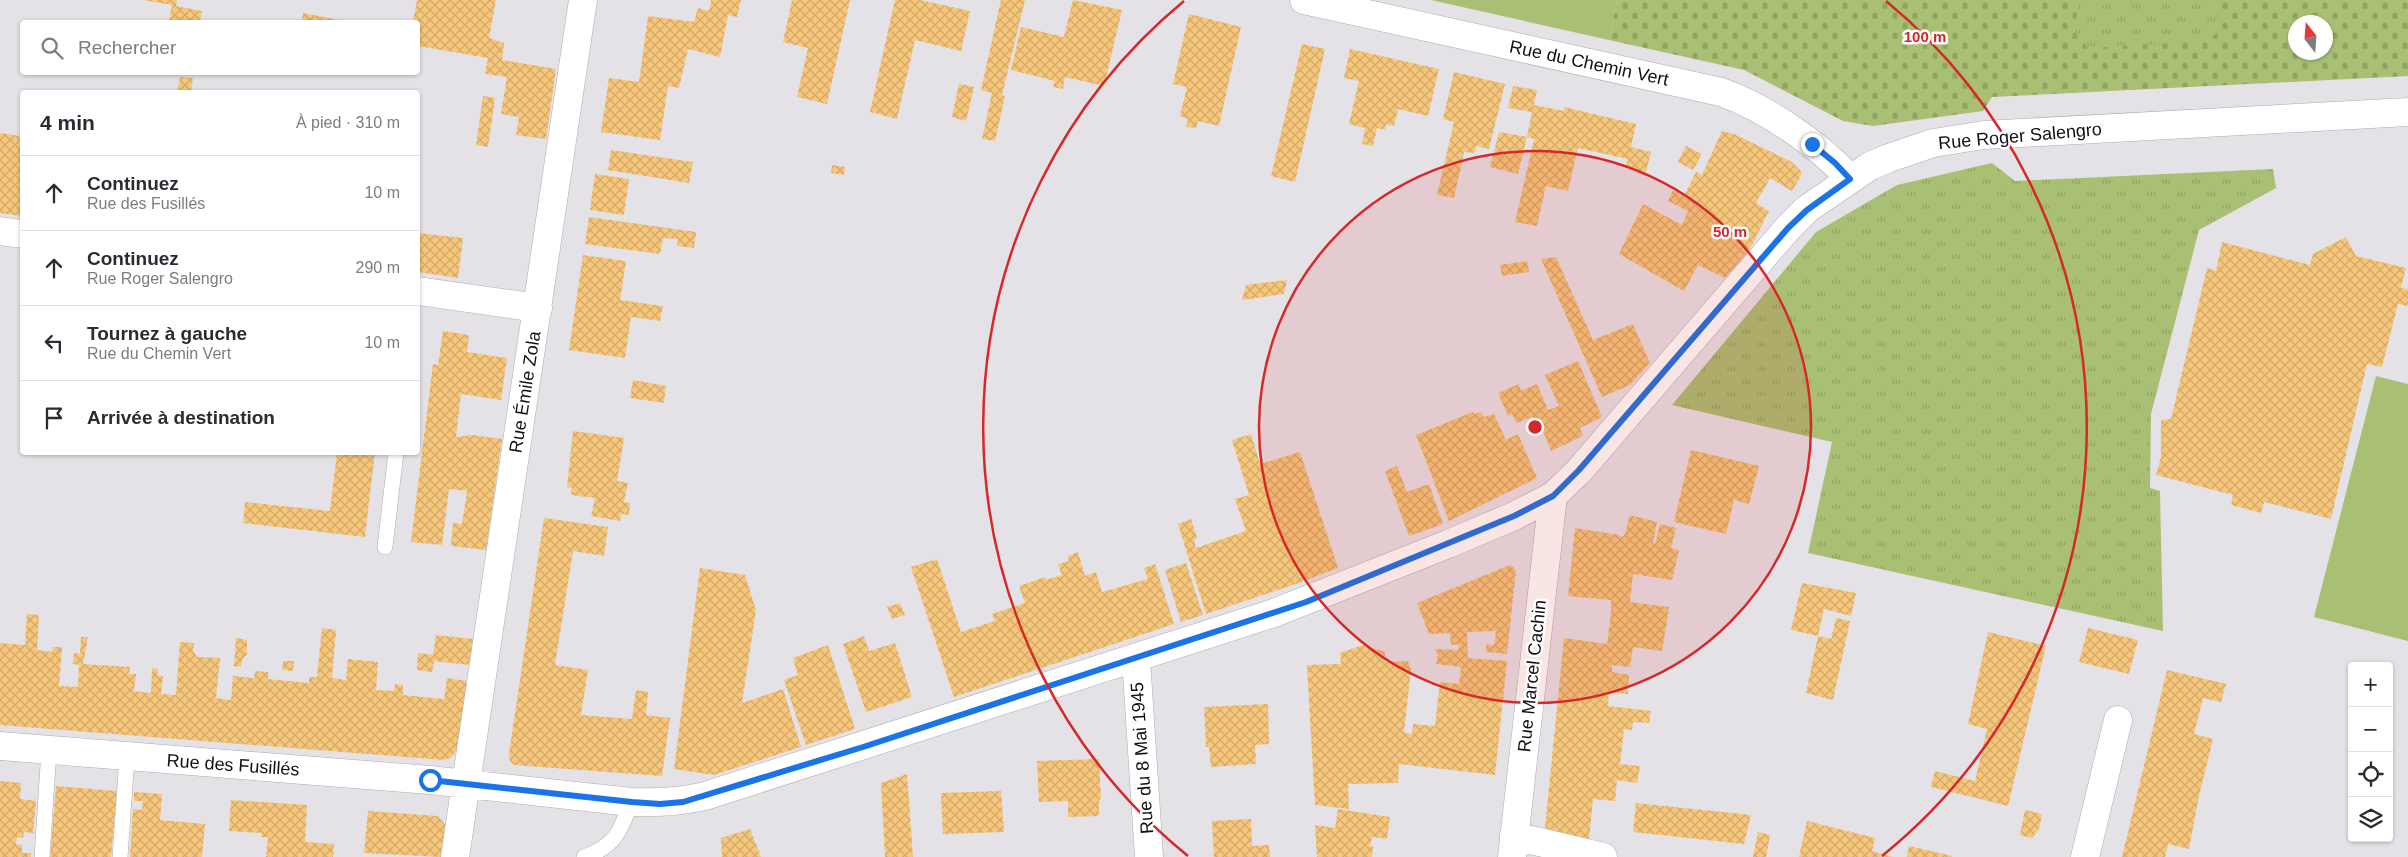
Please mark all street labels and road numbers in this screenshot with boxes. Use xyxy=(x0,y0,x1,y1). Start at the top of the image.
street label: Rue du Chemin Vert xyxy=(1508,36,1670,90)
street label: Rue Roger Salengro xyxy=(1937,119,2103,153)
street label: Rue Émile Zola xyxy=(505,329,545,454)
street label: Rue Marcel Cachin xyxy=(1514,599,1550,753)
street label: Rue du 8 Mai 1945 xyxy=(1127,681,1157,835)
street label: Rue des Fusillés xyxy=(166,750,300,780)

